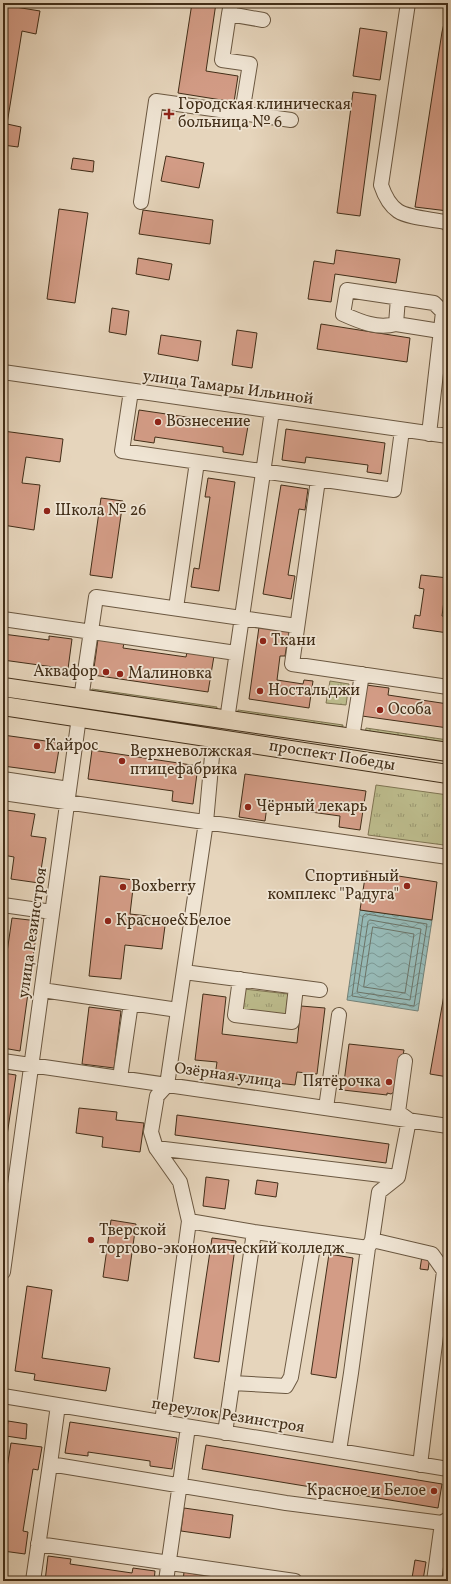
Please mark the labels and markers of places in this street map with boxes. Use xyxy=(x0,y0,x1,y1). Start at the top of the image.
place label: Городская клиническая больница № 6 xyxy=(178,94,351,134)
marker: Городская клиническая больница № 6 xyxy=(163,108,175,120)
place label: Вознесение xyxy=(166,411,251,433)
marker: Вознесение xyxy=(153,417,163,427)
place label: Школа № 26 xyxy=(55,500,146,522)
marker: Школа № 26 xyxy=(42,506,52,516)
place label: Ткани xyxy=(271,630,316,652)
marker: Ткани xyxy=(258,636,268,646)
place label: Аквафор xyxy=(33,661,98,683)
place label: Малиновка xyxy=(128,663,212,685)
marker: Аквафор xyxy=(101,667,111,677)
marker: Малиновка xyxy=(115,669,125,679)
place label: Ностальджи xyxy=(268,680,360,702)
marker: Ностальджи xyxy=(255,686,265,696)
place label: Особа xyxy=(388,699,432,721)
marker: Особа xyxy=(375,705,385,715)
place label: Кайрос xyxy=(45,735,98,757)
marker: Кайрос xyxy=(32,741,42,751)
place label: Верхневолжская птицефабрика xyxy=(130,741,252,781)
marker: Верхневолжская птицефабрика xyxy=(117,756,127,766)
place label: Чёрный лекарь xyxy=(256,796,368,818)
marker: Чёрный лекарь xyxy=(243,802,253,812)
place label: Спортивный комплекс "Радуга" xyxy=(268,866,399,906)
place label: Boxberry xyxy=(131,876,196,898)
marker: Спортивный комплекс "Радуга" xyxy=(402,881,412,891)
marker: Boxberry xyxy=(118,882,128,892)
place label: Красное&Белое xyxy=(116,910,231,932)
marker: Красное&Белое xyxy=(103,916,113,926)
place label: Пятёрочка xyxy=(303,1071,381,1093)
marker: Пятёрочка xyxy=(384,1077,394,1087)
place label: Тверской торгово-экономический колледж xyxy=(99,1220,345,1260)
marker: Тверской торгово-экономический колледж xyxy=(86,1235,96,1245)
place label: Красное и Белое xyxy=(307,1480,426,1502)
marker: Красное и Белое xyxy=(429,1486,439,1496)

